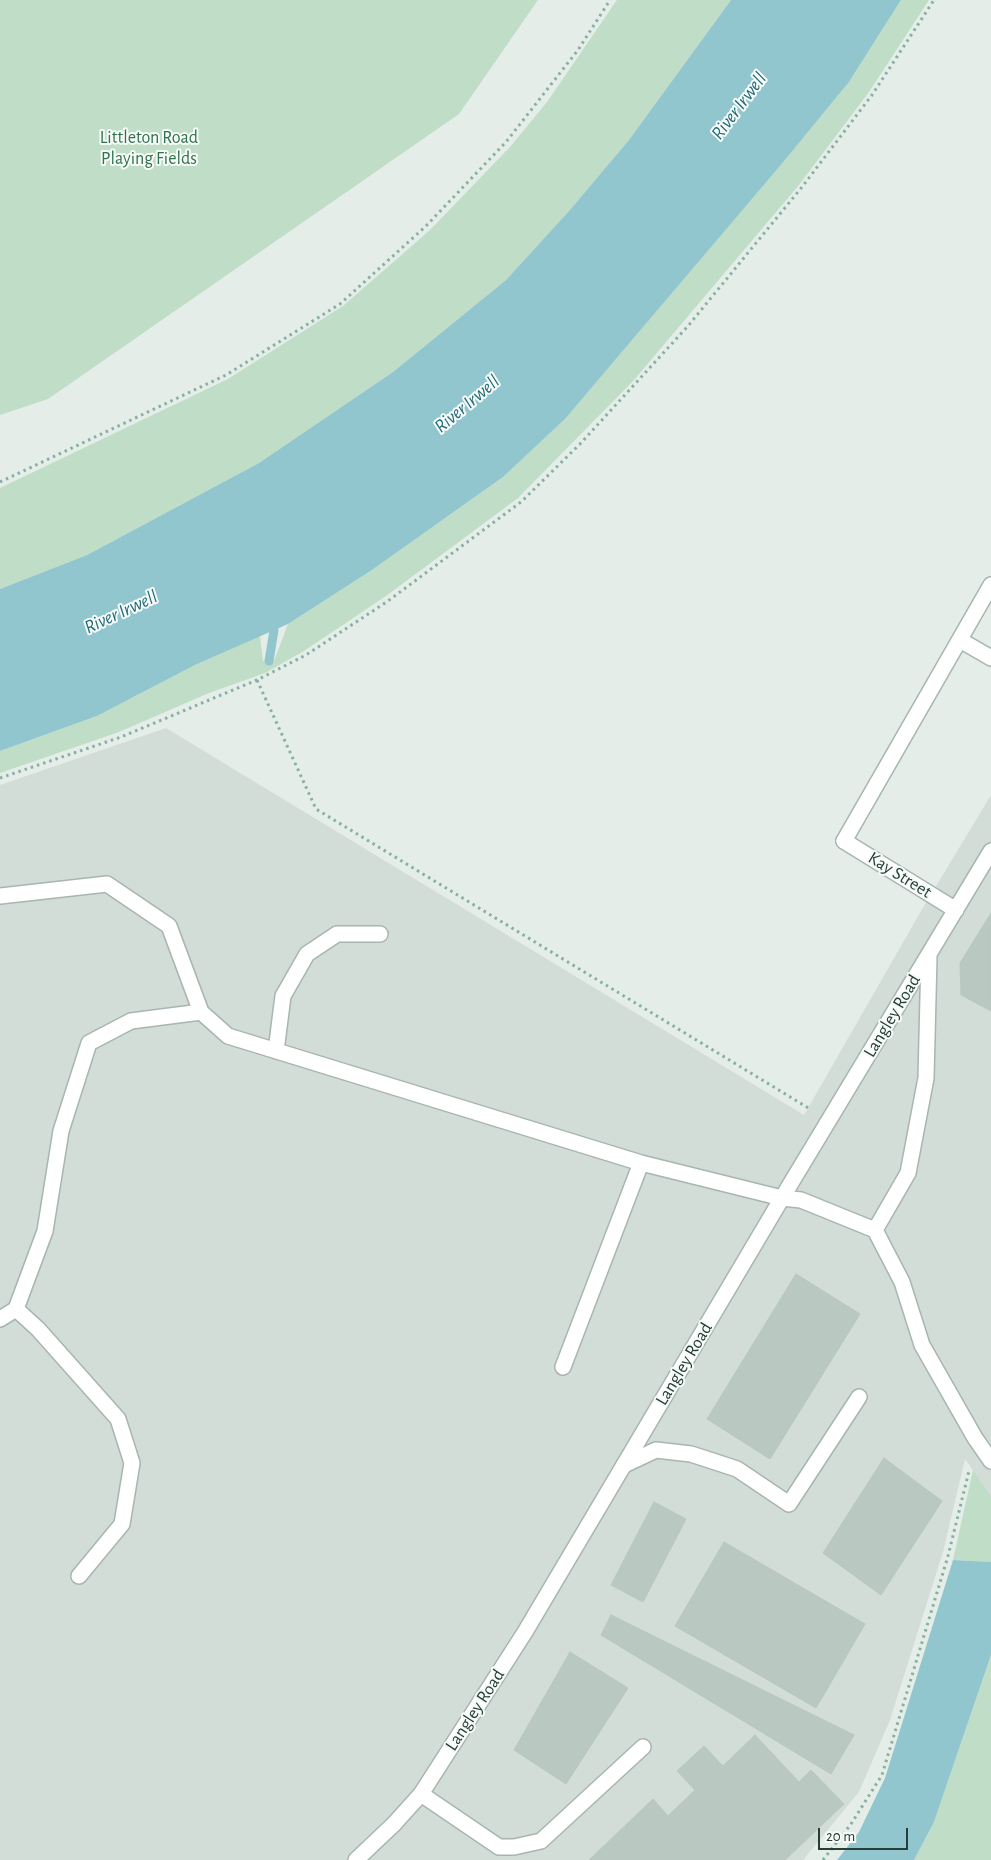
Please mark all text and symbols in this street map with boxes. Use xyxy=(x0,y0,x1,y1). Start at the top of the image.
water label: River Irwell xyxy=(706,68,772,144)
park label: Littleton Road Playing Fields xyxy=(100,127,198,170)
water label: River Irwell xyxy=(430,370,504,438)
water label: River Irwell xyxy=(81,585,161,639)
street label: Kay Street xyxy=(864,847,936,903)
street label: Langley Road xyxy=(859,971,925,1061)
street label: Langley Road xyxy=(651,1319,717,1409)
street label: Langley Road xyxy=(441,1665,509,1755)
scale bar xyxy=(821,1818,911,1850)
text: 20 m xyxy=(826,1829,855,1844)

